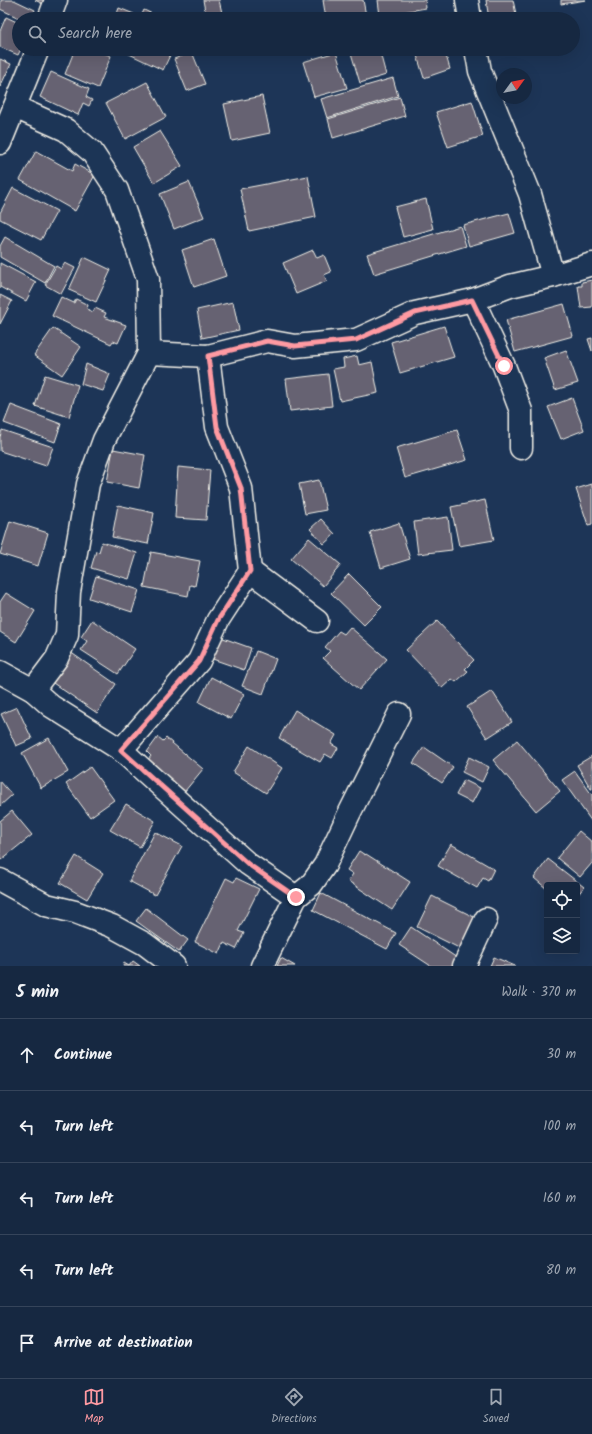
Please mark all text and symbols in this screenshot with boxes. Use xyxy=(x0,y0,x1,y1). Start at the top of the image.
search box xyxy=(12,12,580,56)
text: Search here xyxy=(58,22,132,46)
icon: search xyxy=(26,23,48,45)
north arrow xyxy=(496,68,532,104)
route start xyxy=(495,357,513,375)
map controls xyxy=(544,882,580,954)
button: locate xyxy=(544,882,580,918)
route end xyxy=(287,888,305,906)
button: layers xyxy=(544,918,580,954)
text: 5 min xyxy=(16,979,59,1006)
text: Walk · 370 m xyxy=(501,982,576,1003)
text: Continue xyxy=(54,1043,112,1067)
icon: ahead xyxy=(16,1044,38,1066)
text: 30 m xyxy=(547,1044,576,1065)
text: Turn left xyxy=(54,1115,114,1139)
icon: left xyxy=(16,1116,38,1138)
text: 100 m xyxy=(543,1116,576,1137)
text: Turn left xyxy=(54,1187,114,1211)
icon: left xyxy=(16,1188,38,1210)
text: 160 m xyxy=(543,1188,576,1209)
text: Turn left xyxy=(54,1259,114,1283)
icon: left xyxy=(16,1260,38,1282)
text: 80 m xyxy=(546,1260,576,1281)
text: Arrive at destination xyxy=(54,1331,193,1355)
icon: arrive xyxy=(16,1332,38,1354)
tab: Map xyxy=(83,1386,105,1428)
tab: Directions xyxy=(271,1386,317,1428)
tab: Saved xyxy=(483,1386,509,1428)

